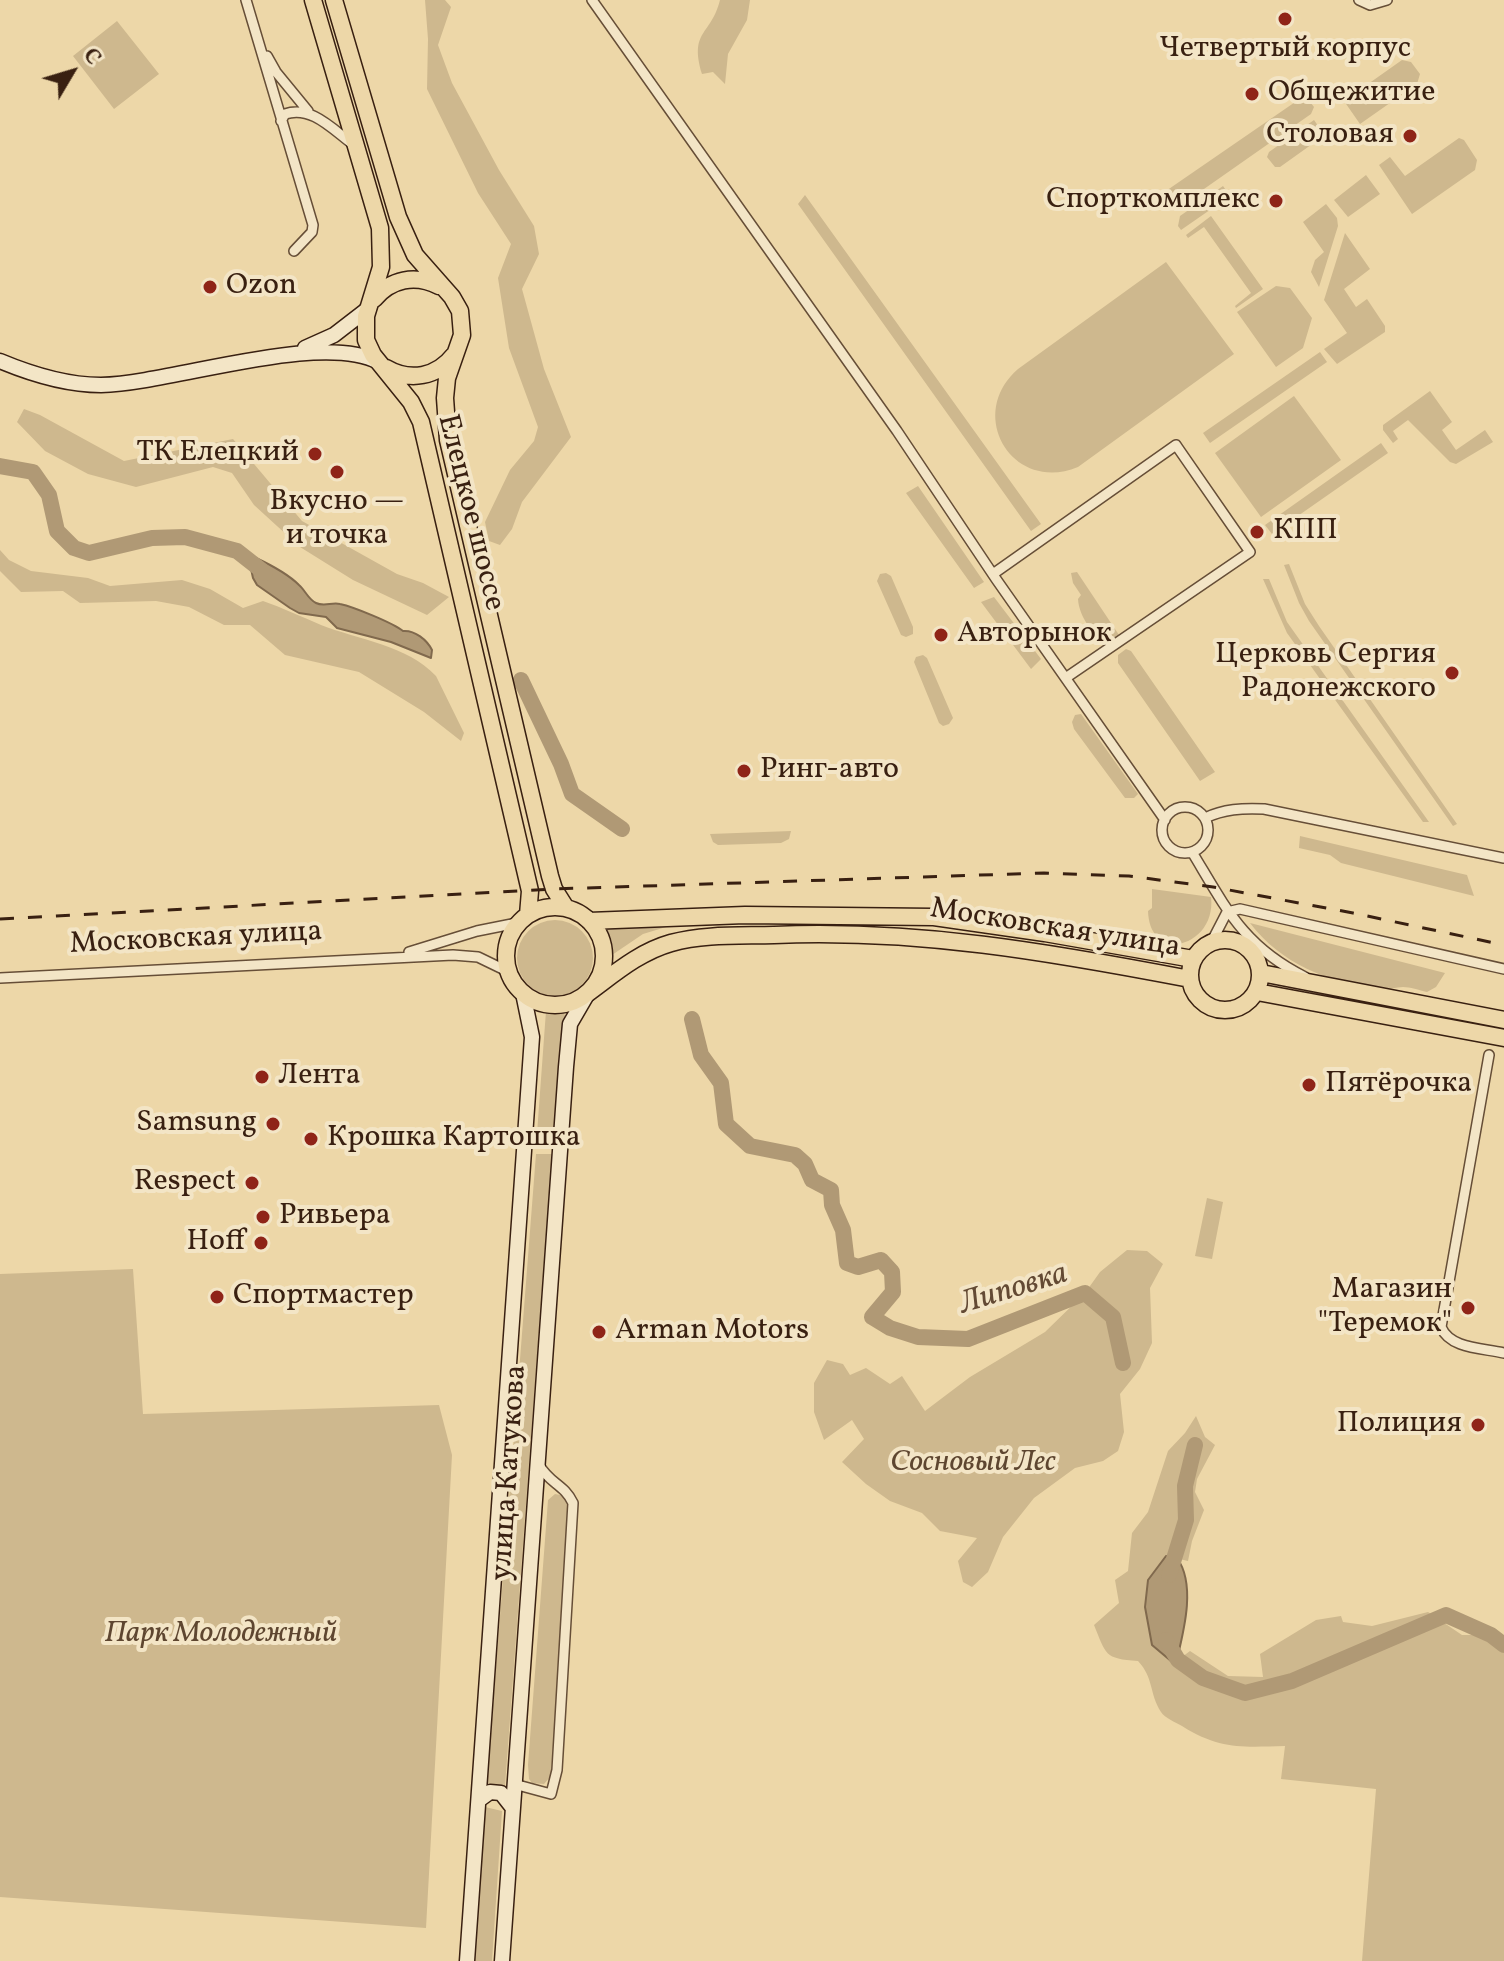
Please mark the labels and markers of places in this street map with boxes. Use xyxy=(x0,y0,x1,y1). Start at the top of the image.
marker: Четвертый корпус xyxy=(1276,10,1294,28)
place label: Четвертый корпус xyxy=(1159,32,1411,68)
place label: Общежитие xyxy=(1268,76,1436,112)
marker: Общежитие xyxy=(1243,85,1261,103)
place label: Столовая xyxy=(1266,118,1394,154)
marker: Столовая xyxy=(1401,127,1419,145)
place label: Спорткомплекс xyxy=(1046,183,1260,219)
marker: Спорткомплекс xyxy=(1267,192,1285,210)
place label: Ozon xyxy=(226,269,297,305)
marker: Ozon xyxy=(201,278,219,296)
place label: ТК Елецкий xyxy=(136,436,299,472)
marker: ТК Елецкий xyxy=(306,445,324,463)
marker: Вкусно — и точка xyxy=(328,463,346,481)
place label: Вкусно — и точка xyxy=(270,485,404,556)
place label: КПП xyxy=(1273,514,1338,550)
marker: КПП xyxy=(1248,523,1266,541)
place label: Авторынок xyxy=(957,617,1112,653)
marker: Авторынок xyxy=(932,626,950,644)
place label: Церковь Сергия Радонежского xyxy=(1215,638,1436,708)
marker: Церковь Сергия Радонежского xyxy=(1443,664,1461,682)
place label: Ринг-авто xyxy=(760,753,899,789)
marker: Ринг-авто xyxy=(735,762,753,780)
place label: Лента xyxy=(278,1059,361,1095)
place label: Пятёрочка xyxy=(1325,1067,1472,1103)
marker: Лента xyxy=(253,1068,271,1086)
marker: Пятёрочка xyxy=(1300,1076,1318,1094)
place label: Samsung xyxy=(136,1106,257,1142)
marker: Samsung xyxy=(264,1115,282,1133)
place label: Крошка Картошка xyxy=(327,1121,581,1157)
marker: Крошка Картошка xyxy=(302,1130,320,1148)
place label: Respect xyxy=(134,1165,236,1201)
marker: Respect xyxy=(243,1174,261,1192)
place label: Ривьера xyxy=(279,1199,391,1235)
marker: Ривьера xyxy=(254,1208,272,1226)
place label: Hoff xyxy=(187,1225,245,1261)
marker: Hoff xyxy=(252,1234,270,1252)
place label: Магазин "Теремок" xyxy=(1318,1273,1452,1344)
place label: Спортмастер xyxy=(233,1279,414,1315)
marker: Спортмастер xyxy=(208,1288,226,1306)
marker: Магазин "Теремок" xyxy=(1459,1299,1477,1317)
place label: Arman Motors xyxy=(615,1314,809,1350)
marker: Arman Motors xyxy=(590,1323,608,1341)
place label: Полиция xyxy=(1337,1407,1462,1443)
marker: Полиция xyxy=(1469,1416,1487,1434)

